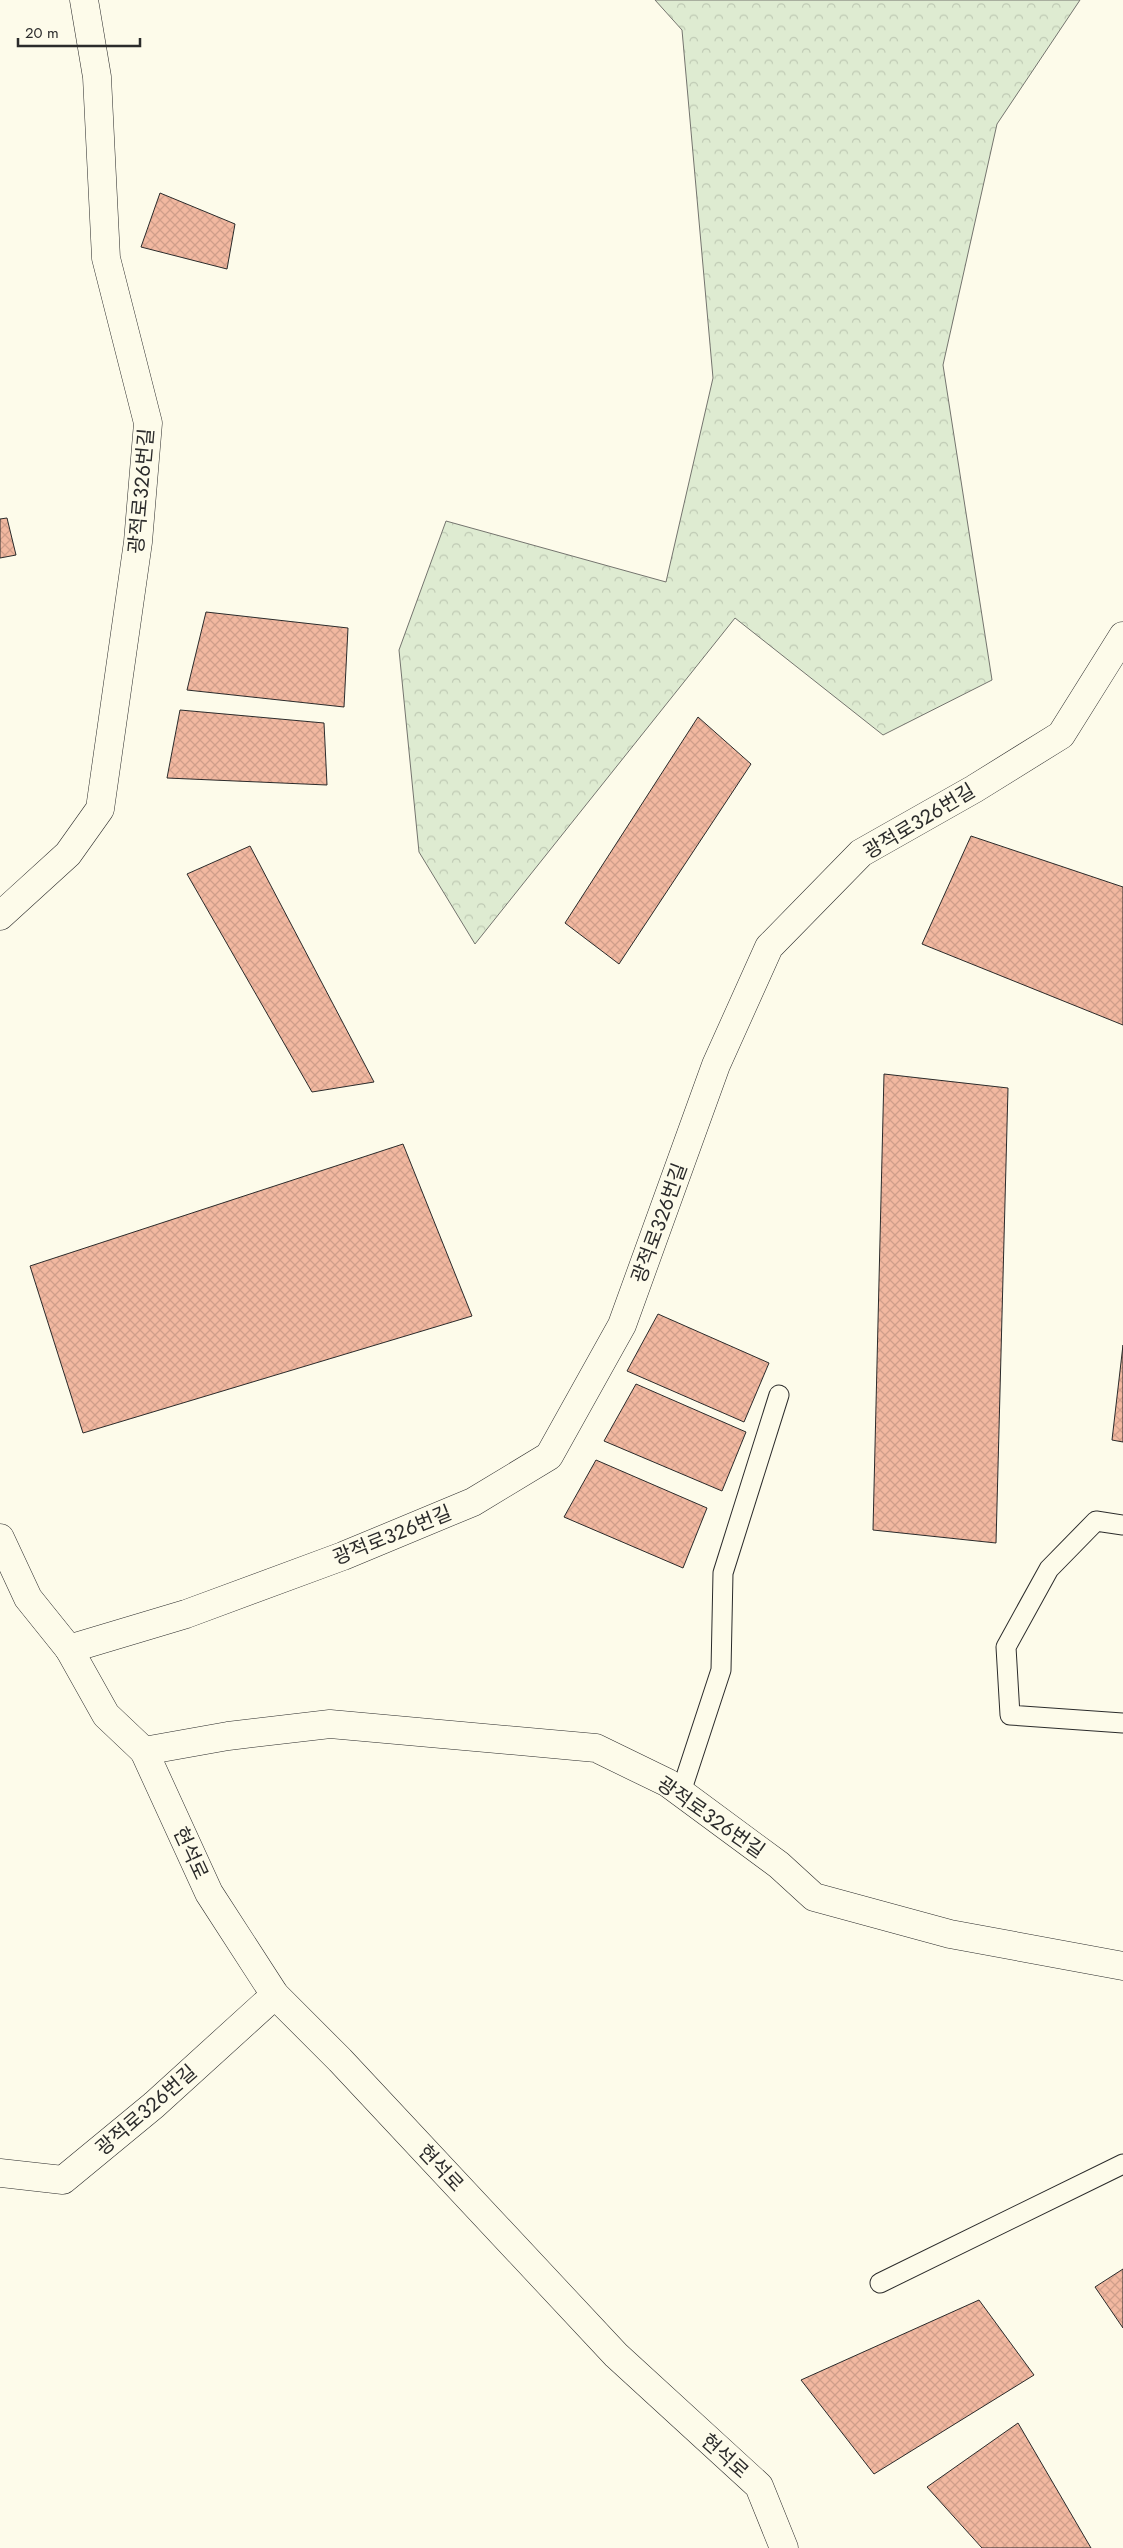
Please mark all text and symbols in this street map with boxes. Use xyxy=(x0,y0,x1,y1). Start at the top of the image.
scale bar xyxy=(18,15,140,47)
text: 20 m xyxy=(25,22,59,44)
street label: 광적로326번길 xyxy=(122,427,161,555)
street label: 광적로326번길 xyxy=(858,777,981,866)
street label: 광적로326번길 xyxy=(624,1159,695,1287)
street label: 광적로326번길 xyxy=(328,1498,456,1572)
street label: 광적로326번길 xyxy=(651,1769,771,1865)
street label: 현석로 xyxy=(166,1822,215,1884)
street label: 광적로326번길 xyxy=(89,2058,203,2163)
street label: 현석로 xyxy=(411,2138,470,2198)
street label: 현석로 xyxy=(694,2427,755,2486)

